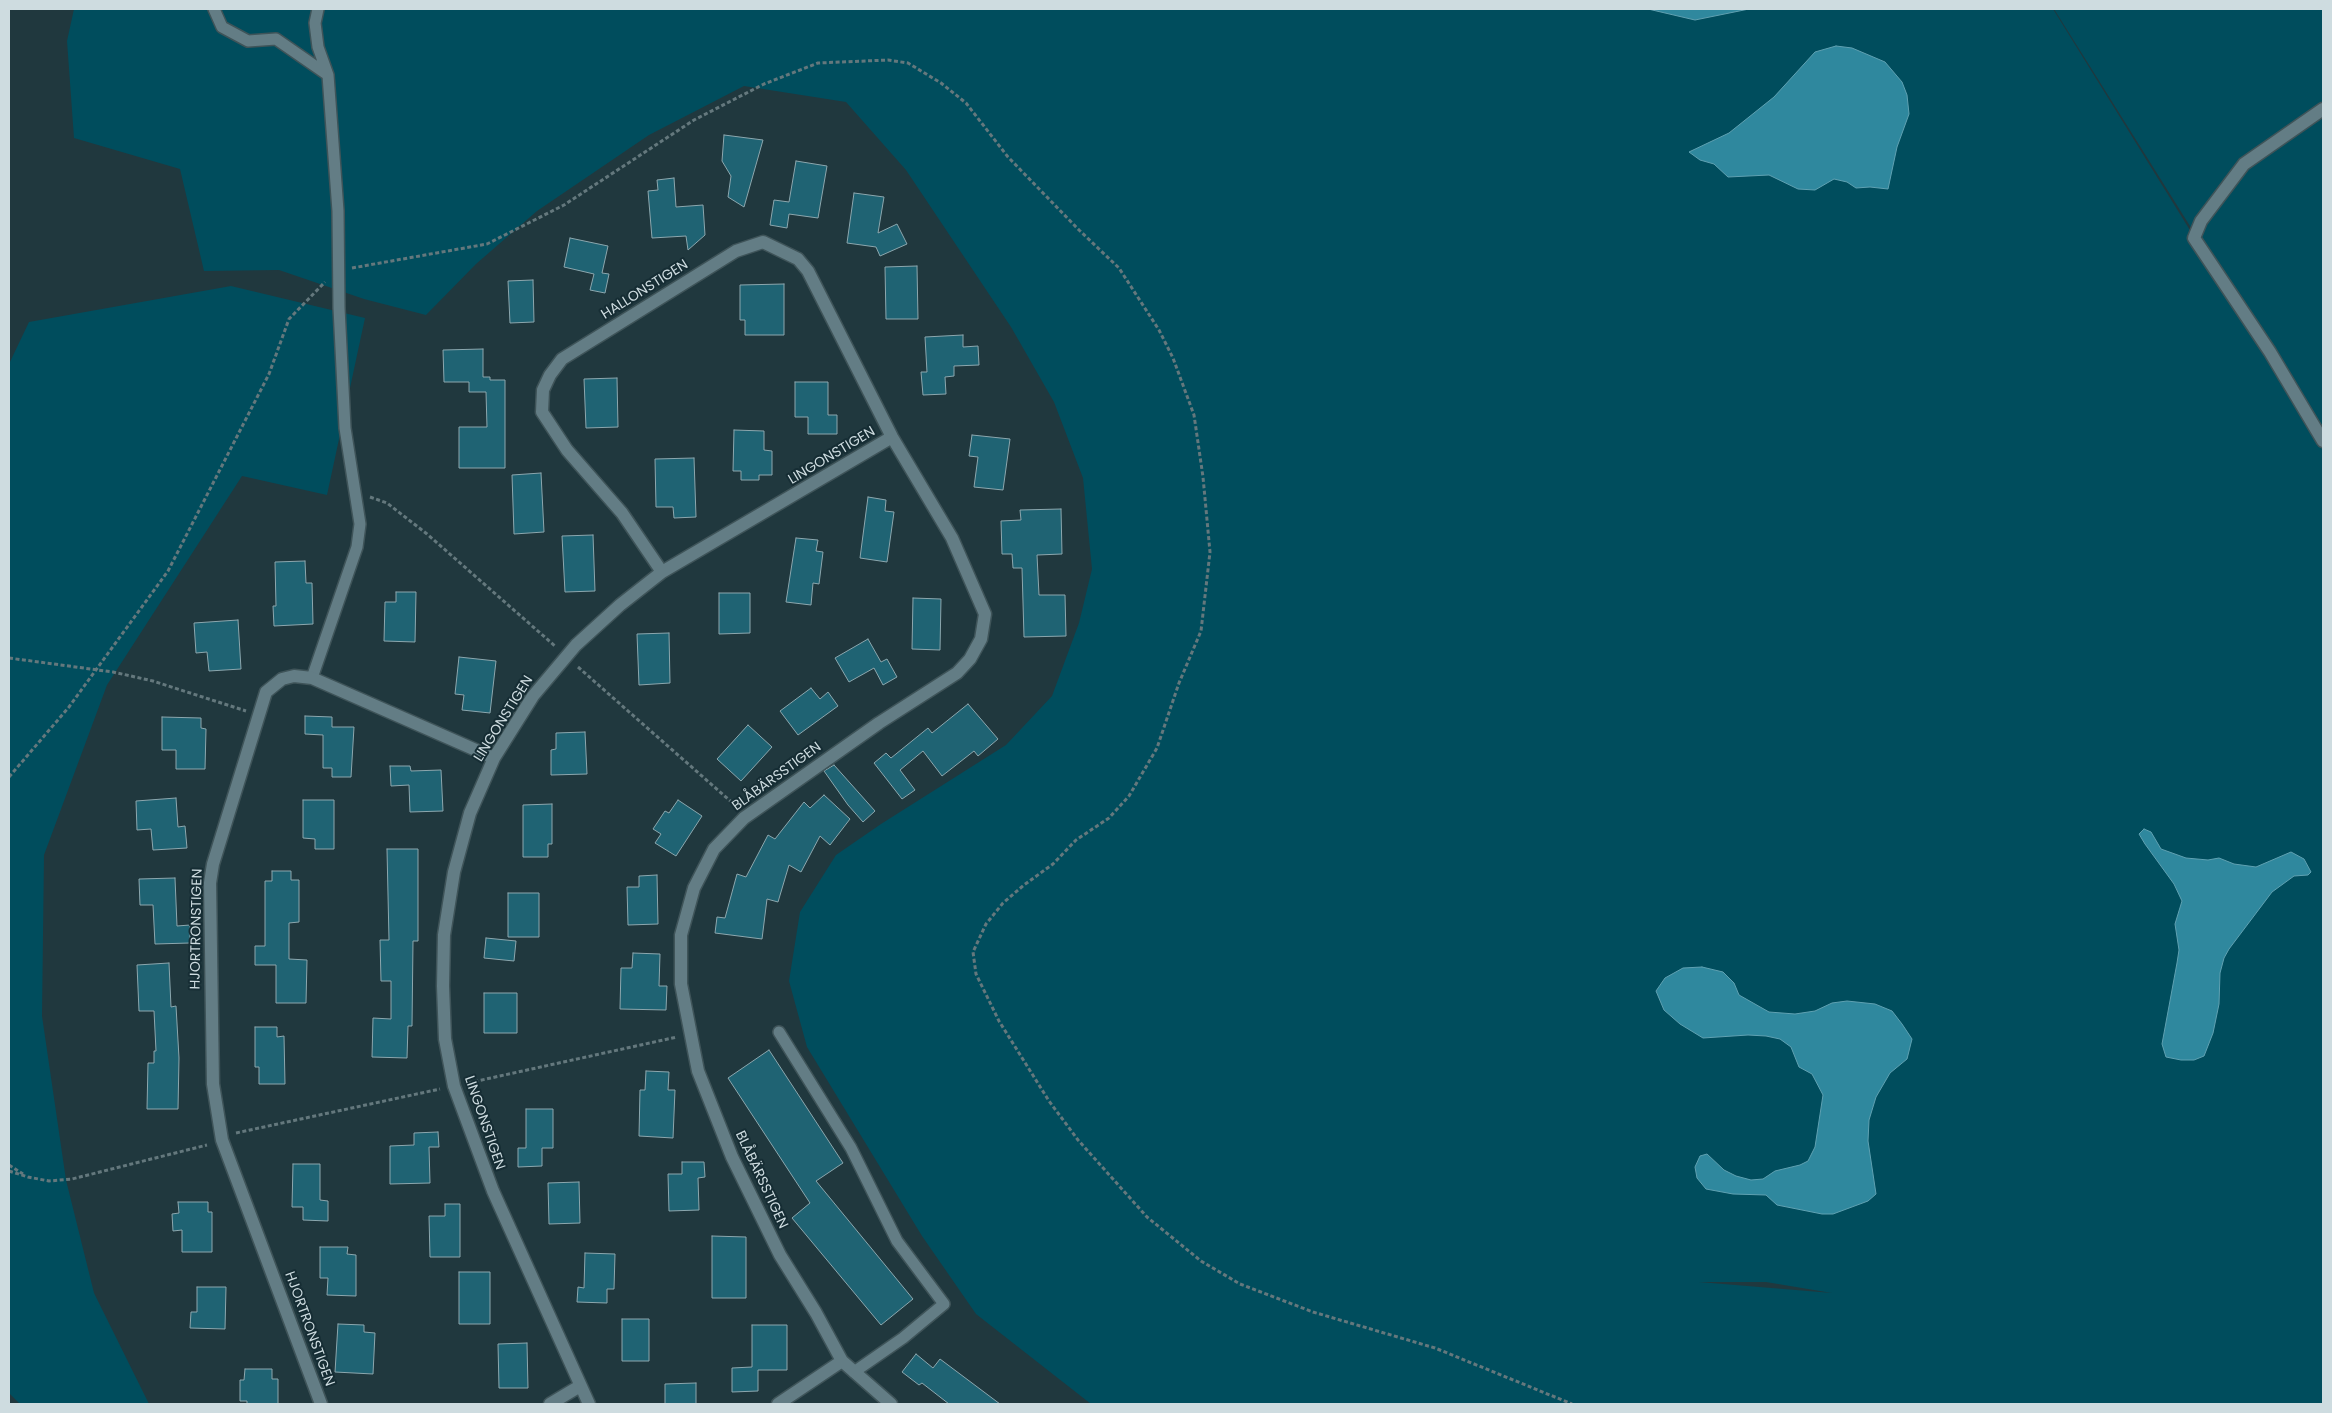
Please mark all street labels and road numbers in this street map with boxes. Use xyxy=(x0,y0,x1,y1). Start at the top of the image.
street label: HALLONSTIGEN xyxy=(598,257,692,323)
street label: LINGONSTIGEN xyxy=(786,424,878,488)
street label: LINGONSTIGEN xyxy=(471,673,537,765)
street label: BLÅBÄRSSTIGEN xyxy=(729,739,825,815)
street label: HJORTRONSTIGEN xyxy=(188,869,206,989)
street label: LINGONSTIGEN xyxy=(460,1074,508,1172)
street label: BLÅBÄRSSTIGEN xyxy=(731,1128,791,1232)
street label: HJORTRONSTIGEN xyxy=(280,1269,338,1389)

